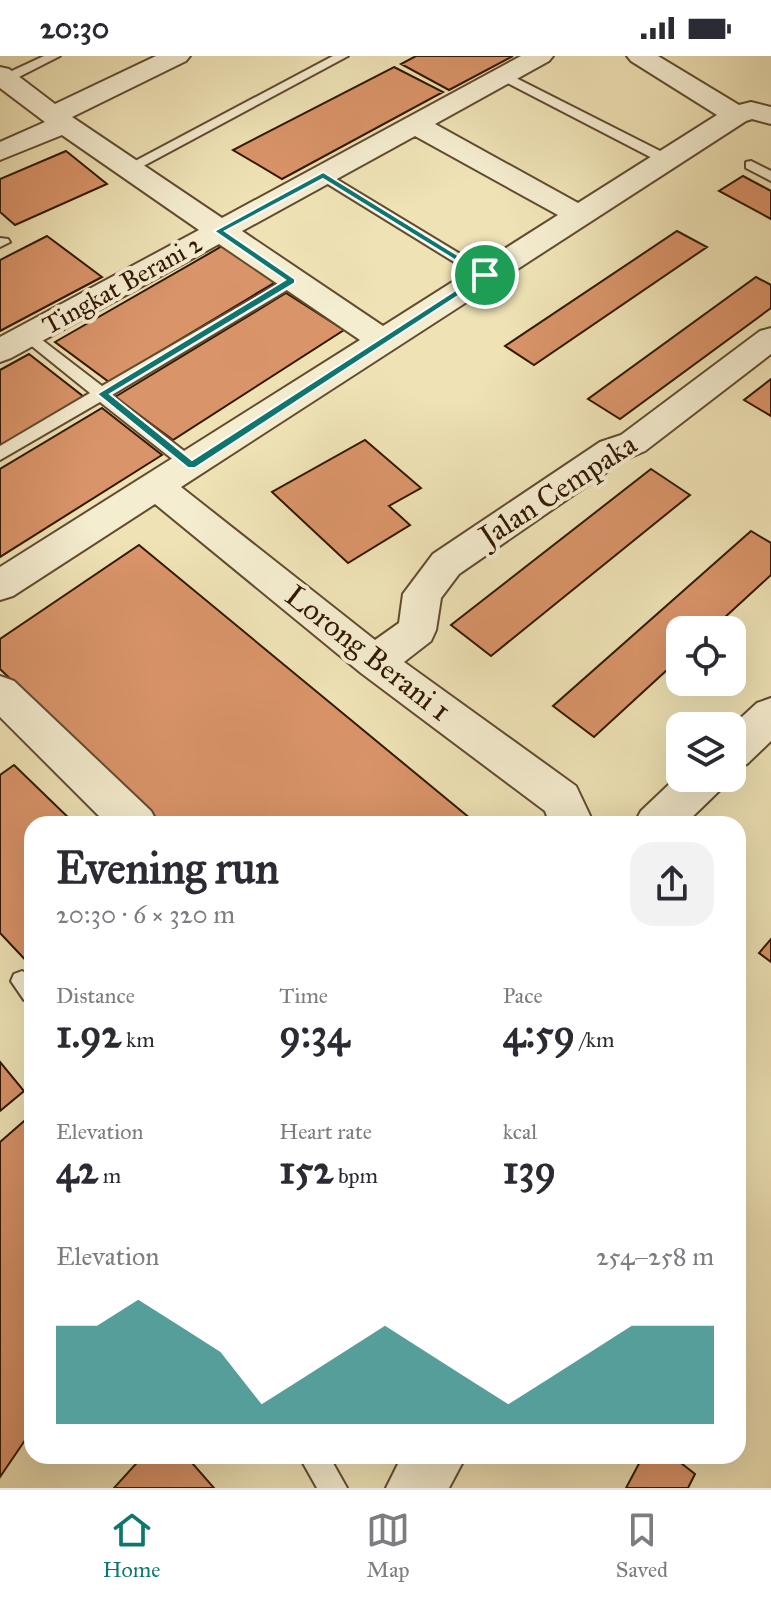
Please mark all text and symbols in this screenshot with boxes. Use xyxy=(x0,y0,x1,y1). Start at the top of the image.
text: 20:30 xyxy=(40,10,109,46)
street label: Tingkat Berani 2 xyxy=(37,227,207,341)
pin xyxy=(451,241,519,309)
icon: arrive xyxy=(463,253,507,297)
street label: Jalan Cempaka xyxy=(470,426,644,556)
street label: Lorong Berani 1 xyxy=(278,577,458,729)
map controls xyxy=(666,616,746,792)
button: locate xyxy=(666,616,746,696)
button: layers xyxy=(666,712,746,792)
text: Evening run xyxy=(56,841,279,895)
button: share xyxy=(630,842,714,926)
text: 20:30 · 6 × 320 m xyxy=(56,898,235,930)
text: Distance xyxy=(56,982,135,1009)
text: Time xyxy=(279,982,328,1009)
text: Pace xyxy=(503,982,543,1009)
text: 1.92 xyxy=(56,1009,121,1058)
text: 9:34 xyxy=(279,1009,349,1058)
text: 4:59 xyxy=(503,1009,575,1058)
text: km xyxy=(121,1026,155,1053)
text: /km xyxy=(575,1026,614,1053)
text: Elevation xyxy=(56,1118,143,1145)
text: Heart rate xyxy=(279,1118,372,1145)
text: kcal xyxy=(503,1118,537,1145)
text: 42 xyxy=(56,1145,98,1194)
text: 152 xyxy=(279,1145,333,1194)
text: 139 xyxy=(503,1145,556,1194)
text: m xyxy=(98,1162,121,1189)
text: bpm xyxy=(333,1162,378,1189)
text: Elevation xyxy=(56,1240,159,1272)
text: 254–258 m xyxy=(596,1240,714,1272)
tab: Home xyxy=(103,1508,160,1583)
tab: Map xyxy=(366,1508,410,1583)
tab: Saved xyxy=(616,1508,668,1583)

